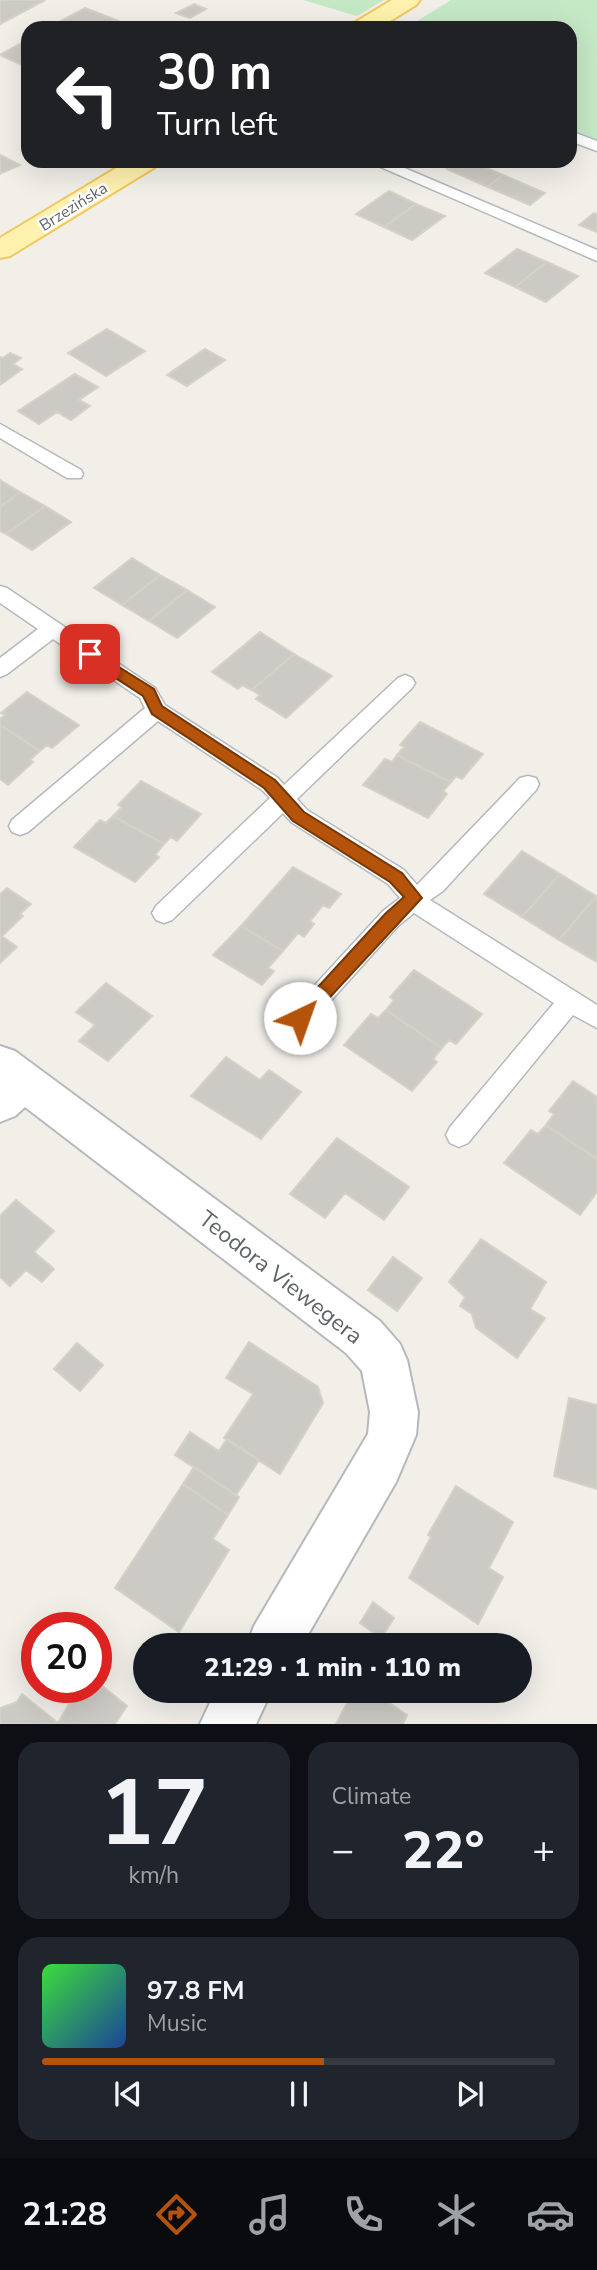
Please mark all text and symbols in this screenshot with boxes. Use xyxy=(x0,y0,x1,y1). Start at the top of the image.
text: 30 m xyxy=(157,39,272,106)
icon: left xyxy=(42,49,133,140)
text: Turn left xyxy=(157,103,277,146)
street label: Brzezińska xyxy=(35,177,112,236)
pin xyxy=(60,624,120,684)
icon: arrive xyxy=(71,635,109,673)
position arrow xyxy=(263,981,337,1055)
street label: Teodora Viewegera xyxy=(192,1204,369,1351)
speed limit sign: 20 xyxy=(21,1612,112,1703)
text: 21:29 · 1 min · 110 m xyxy=(204,1650,461,1685)
text: 17 xyxy=(99,1752,208,1876)
text: Climate xyxy=(332,1781,411,1812)
text: 22° xyxy=(402,1815,484,1886)
text: − xyxy=(332,1825,354,1876)
text: + xyxy=(532,1825,555,1876)
text: km/h xyxy=(128,1860,179,1891)
text: 97.8 FM xyxy=(147,1973,244,2008)
text: Music xyxy=(147,2008,207,2039)
icon: previous xyxy=(109,2075,147,2113)
icon: pause xyxy=(280,2075,318,2113)
icon: next xyxy=(451,2075,489,2113)
icon: directions xyxy=(152,2190,201,2239)
icon: music xyxy=(245,2190,294,2239)
icon: phone xyxy=(339,2190,388,2239)
icon: climate xyxy=(432,2190,481,2239)
icon: car xyxy=(526,2190,575,2239)
text: 21:28 xyxy=(22,2193,107,2236)

